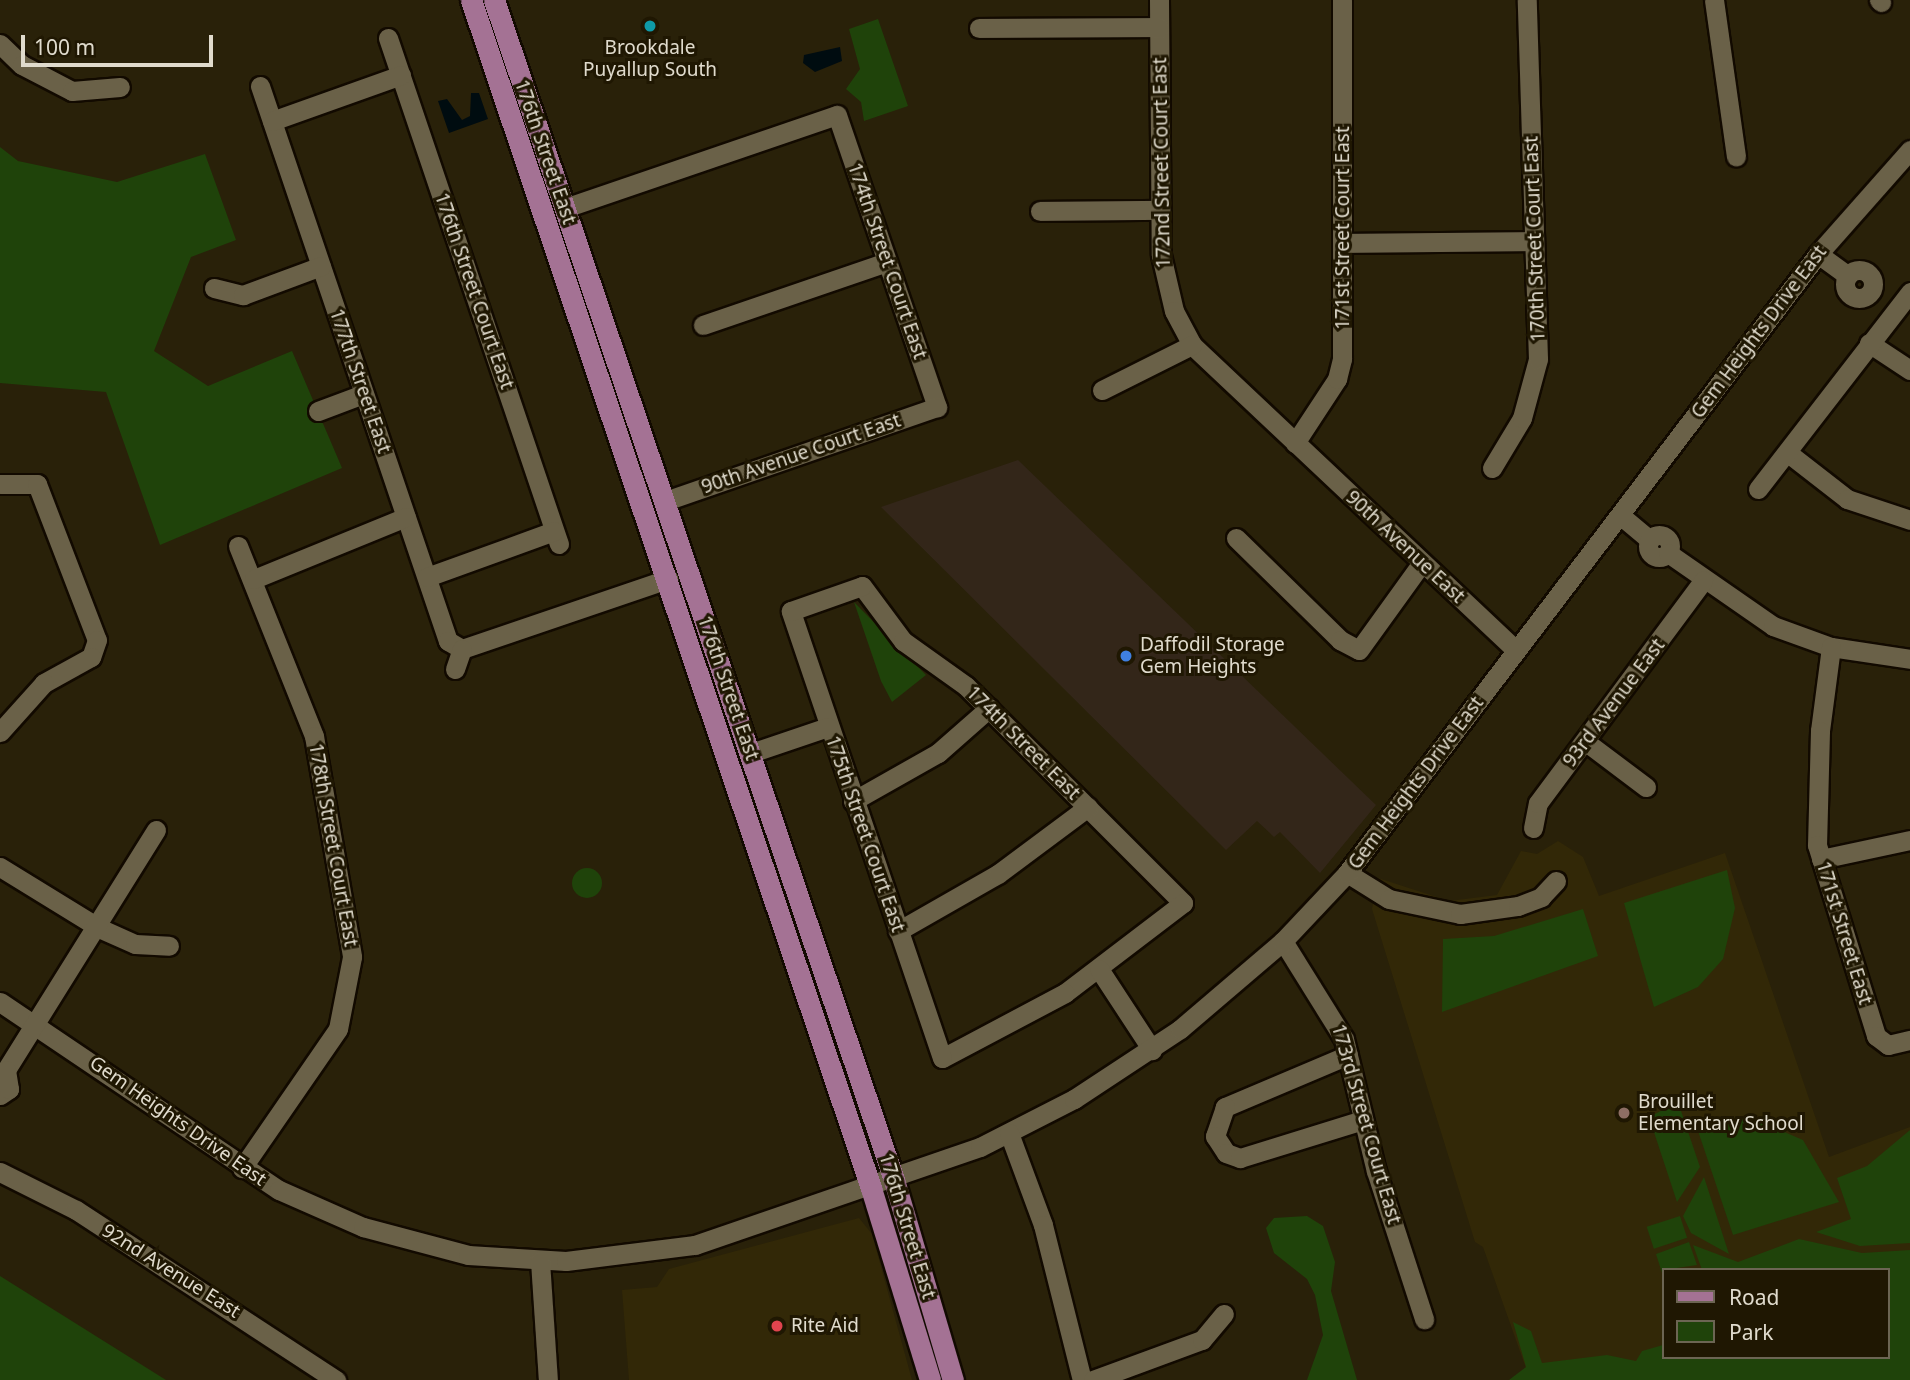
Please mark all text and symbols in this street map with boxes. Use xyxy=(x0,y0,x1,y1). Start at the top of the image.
marker: Brookdale Puyallup South xyxy=(642,18,658,34)
scale bar xyxy=(24,21,217,65)
text: 100 m xyxy=(34,33,95,61)
place label: Brookdale Puyallup South xyxy=(583,37,717,81)
street label: 172nd Street Court East xyxy=(1149,57,1175,269)
street label: 176th Street East xyxy=(510,77,580,227)
street label: 171st Street Court East xyxy=(1332,126,1354,330)
street label: 170th Street Court East xyxy=(1520,136,1550,342)
street label: 174th Street Court East xyxy=(843,160,931,362)
street label: 176th Street Court East xyxy=(430,190,518,392)
street label: Gem Heights Drive East xyxy=(1687,241,1831,423)
street label: 177th Street East xyxy=(325,306,395,456)
street label: 90th Avenue Court East xyxy=(698,409,904,499)
street label: 90th Avenue East xyxy=(1341,486,1469,608)
street label: 176th Street East xyxy=(693,613,763,763)
place label: Daffodil Storage Gem Heights xyxy=(1140,634,1285,678)
street label: 93rd Avenue East xyxy=(1558,634,1670,772)
marker: Daffodil Storage Gem Heights xyxy=(1118,648,1134,664)
street label: 174th Street East xyxy=(961,681,1085,805)
street label: Gem Heights Drive East xyxy=(1344,692,1488,874)
street label: 175th Street Court East xyxy=(821,733,909,935)
street label: 178th Street Court East xyxy=(304,741,362,949)
street label: 171st Street East xyxy=(1811,859,1877,1007)
street label: 173rd Street Court East xyxy=(1327,1021,1405,1227)
street label: Gem Heights Drive East xyxy=(85,1051,271,1191)
place label: Brouillet Elementary School xyxy=(1638,1091,1804,1135)
marker: Brouillet Elementary School xyxy=(1616,1105,1632,1121)
street label: 176th Street East xyxy=(874,1150,940,1302)
street label: 92nd Avenue East xyxy=(98,1219,244,1323)
legend xyxy=(1661,1268,1889,1359)
text: Road xyxy=(1729,1283,1779,1311)
place label: Rite Aid xyxy=(791,1315,859,1337)
marker: Rite Aid xyxy=(769,1318,785,1334)
text: Park xyxy=(1729,1318,1773,1346)

